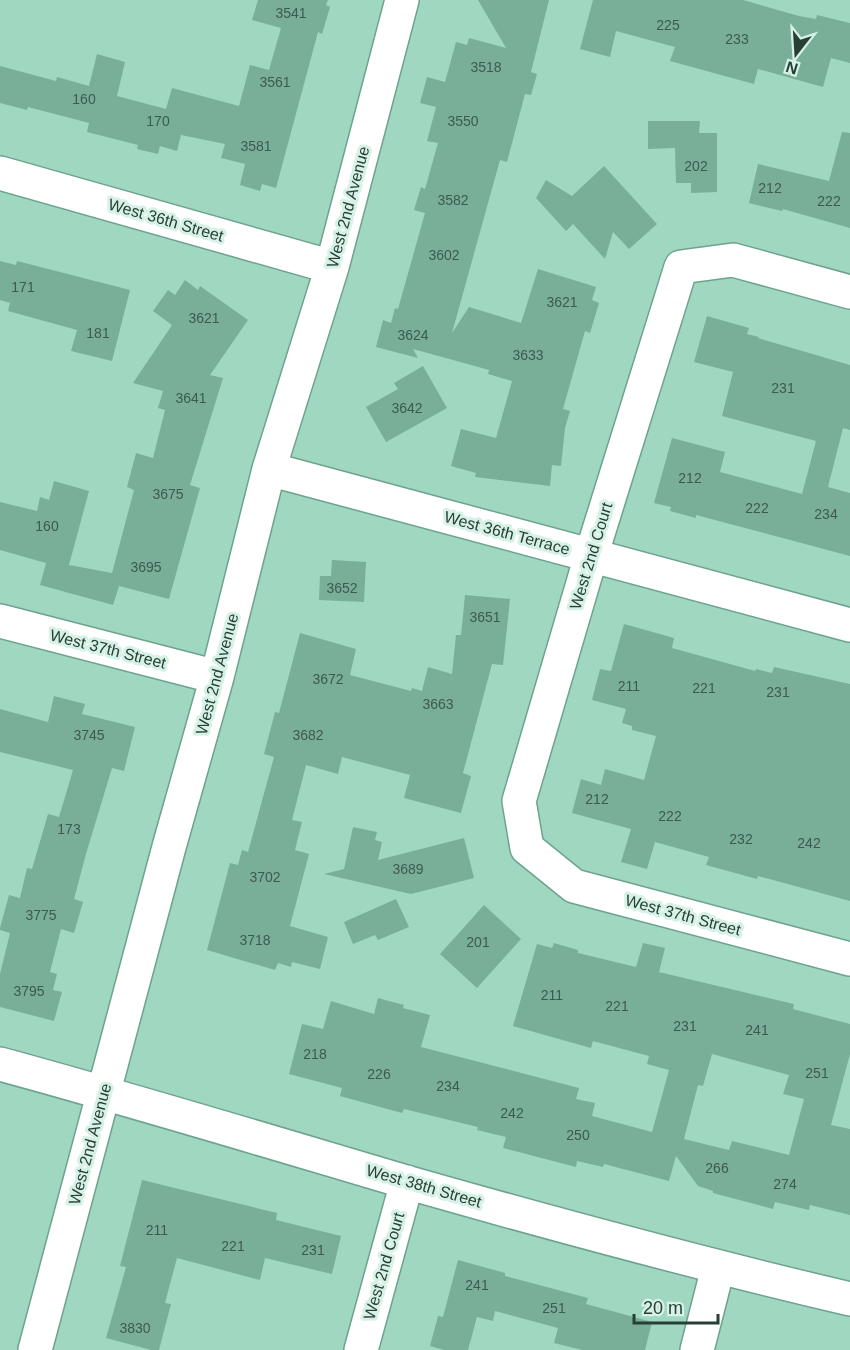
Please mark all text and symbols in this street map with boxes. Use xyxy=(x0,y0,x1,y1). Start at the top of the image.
house number: 3541 xyxy=(275,5,307,21)
house number: 225 xyxy=(656,17,680,33)
north arrow xyxy=(766,24,826,84)
house number: 233 xyxy=(725,31,749,47)
text: N xyxy=(784,58,800,78)
house number: 3518 xyxy=(470,59,502,75)
house number: 3561 xyxy=(259,74,291,90)
house number: 160 xyxy=(72,91,96,107)
house number: 170 xyxy=(146,113,170,129)
house number: 3550 xyxy=(447,113,479,129)
house number: 3581 xyxy=(240,138,272,154)
street label: West 2nd Avenue xyxy=(324,144,372,269)
house number: 202 xyxy=(684,158,708,174)
house number: 212 xyxy=(758,180,782,196)
house number: 3582 xyxy=(437,192,469,208)
house number: 222 xyxy=(817,193,841,209)
street label: West 36th Street xyxy=(107,195,226,245)
house number: 3602 xyxy=(428,247,460,263)
house number: 171 xyxy=(11,279,35,295)
house number: 3621 xyxy=(546,294,578,310)
house number: 3621 xyxy=(188,310,220,326)
house number: 181 xyxy=(86,325,110,341)
house number: 3624 xyxy=(397,327,429,343)
house number: 3633 xyxy=(512,347,544,363)
house number: 231 xyxy=(771,380,795,396)
house number: 3641 xyxy=(175,390,207,406)
house number: 3642 xyxy=(391,400,423,416)
house number: 212 xyxy=(678,470,702,486)
house number: 3675 xyxy=(152,486,184,502)
street label: West 2nd Court xyxy=(567,500,615,612)
house number: 222 xyxy=(745,500,769,516)
house number: 234 xyxy=(814,506,838,522)
street label: West 36th Terrace xyxy=(442,508,572,558)
house number: 160 xyxy=(35,518,59,534)
house number: 3695 xyxy=(130,559,162,575)
house number: 3652 xyxy=(326,580,358,596)
house number: 3651 xyxy=(469,609,501,625)
street label: West 2nd Avenue xyxy=(193,611,241,736)
street label: West 37th Street xyxy=(48,626,168,672)
house number: 3672 xyxy=(312,671,344,687)
house number: 211 xyxy=(618,678,640,694)
house number: 221 xyxy=(692,680,716,696)
house number: 231 xyxy=(766,684,790,700)
house number: 3663 xyxy=(422,696,454,712)
house number: 3745 xyxy=(73,727,105,743)
house number: 3682 xyxy=(292,727,324,743)
house number: 212 xyxy=(585,791,609,807)
house number: 222 xyxy=(658,808,682,824)
house number: 173 xyxy=(57,821,81,837)
house number: 232 xyxy=(729,831,753,847)
house number: 242 xyxy=(797,835,821,851)
house number: 3689 xyxy=(392,861,424,877)
house number: 3702 xyxy=(249,869,281,885)
street label: West 37th Street xyxy=(623,891,743,939)
house number: 3775 xyxy=(25,907,57,923)
house number: 3718 xyxy=(239,932,271,948)
house number: 201 xyxy=(466,934,490,950)
house number: 3795 xyxy=(13,983,45,999)
house number: 211 xyxy=(541,987,563,1003)
house number: 221 xyxy=(605,998,629,1014)
house number: 231 xyxy=(673,1018,697,1034)
house number: 241 xyxy=(745,1022,769,1038)
house number: 218 xyxy=(303,1046,327,1062)
house number: 251 xyxy=(805,1065,829,1081)
house number: 226 xyxy=(367,1066,391,1082)
house number: 234 xyxy=(436,1078,460,1094)
street label: West 2nd Avenue xyxy=(66,1081,114,1206)
house number: 242 xyxy=(500,1105,524,1121)
house number: 250 xyxy=(566,1127,590,1143)
house number: 266 xyxy=(705,1160,729,1176)
street label: West 38th Street xyxy=(365,1161,484,1211)
house number: 274 xyxy=(773,1176,797,1192)
street label: West 2nd Court xyxy=(361,1210,408,1322)
house number: 211 xyxy=(146,1222,168,1238)
house number: 221 xyxy=(221,1238,245,1254)
house number: 231 xyxy=(301,1242,325,1258)
house number: 241 xyxy=(465,1277,489,1293)
scale bar xyxy=(634,1287,718,1325)
text: 20 m xyxy=(643,1298,683,1318)
house number: 251 xyxy=(542,1300,566,1316)
house number: 3830 xyxy=(119,1320,151,1336)

